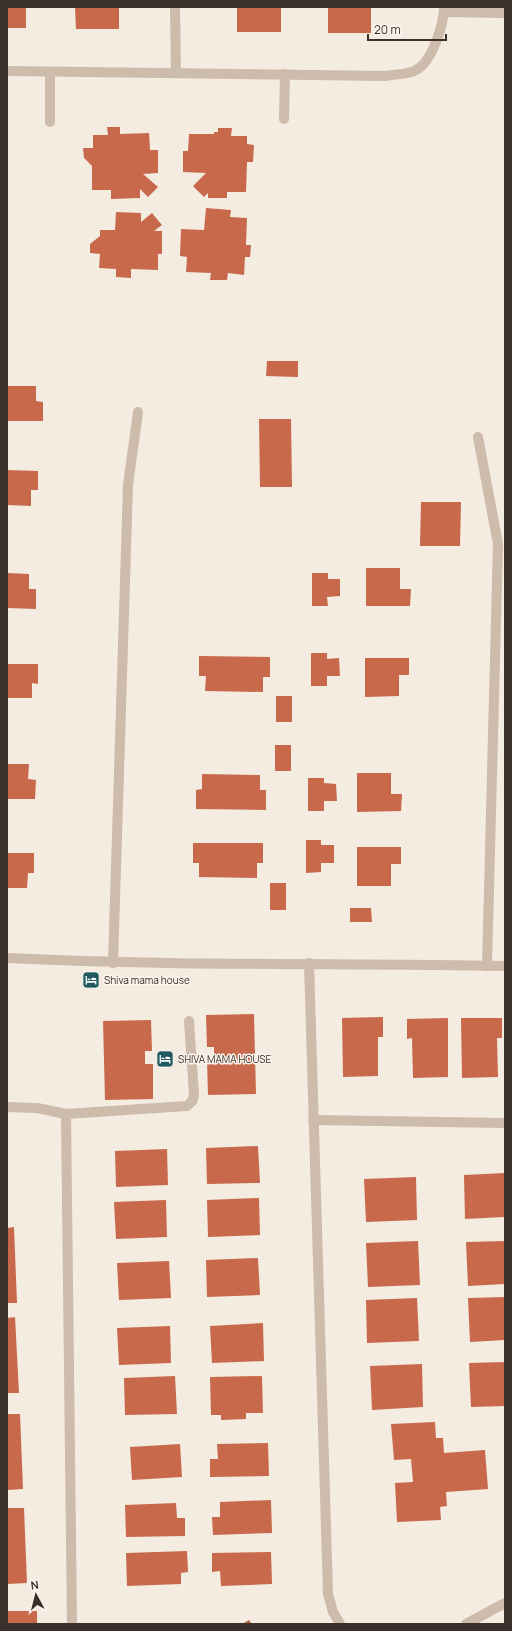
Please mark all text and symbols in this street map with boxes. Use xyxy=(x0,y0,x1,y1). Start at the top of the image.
scale bar xyxy=(368,16,446,42)
text: 20 m xyxy=(374,21,401,38)
hotel icon: Shiva mama house xyxy=(81,970,101,990)
place label: Shiva mama house xyxy=(104,973,190,987)
hotel icon: SHIVA MAMA HOUSE xyxy=(155,1049,175,1069)
place label: SHIVA MAMA HOUSE xyxy=(178,1052,271,1066)
north arrow xyxy=(16,1575,56,1615)
text: N xyxy=(30,1577,40,1593)

